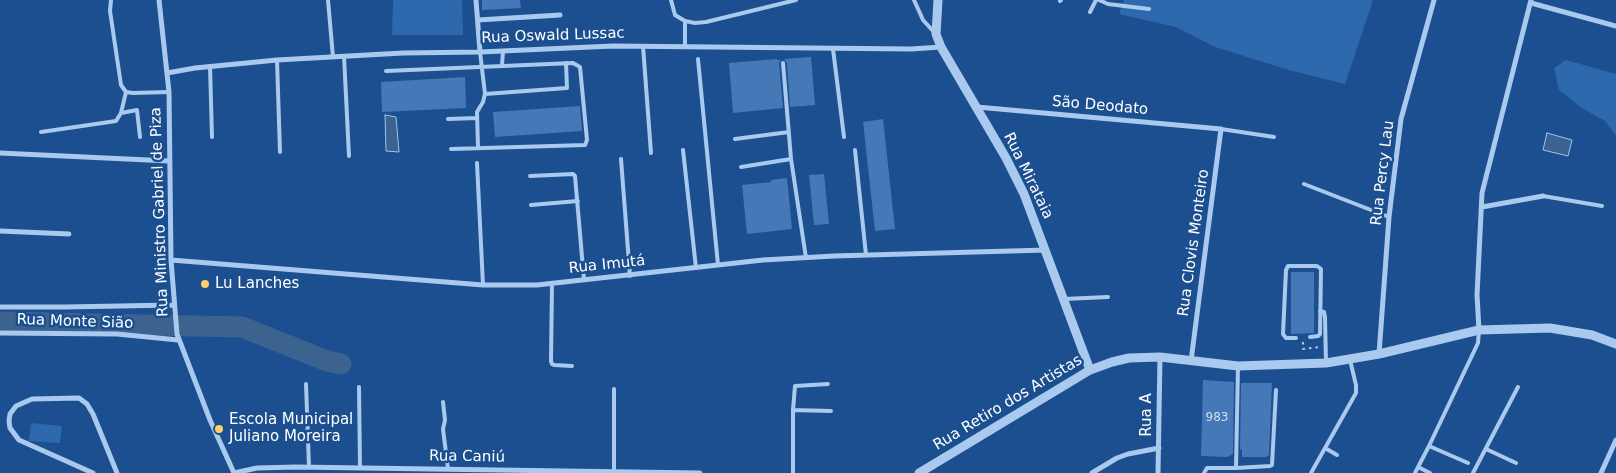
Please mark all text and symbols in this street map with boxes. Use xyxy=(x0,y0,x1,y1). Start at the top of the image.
street label: Rua Oswald Lussac xyxy=(481,25,625,47)
street label: São Deodato xyxy=(1051,93,1149,119)
street label: Rua Ministro Gabriel de Piza xyxy=(147,107,173,317)
street label: Rua Percy Lau xyxy=(1368,119,1398,227)
street label: Rua Mirataia xyxy=(999,130,1057,222)
street label: Rua Clovis Monteiro xyxy=(1175,168,1213,318)
street label: Rua Imutá xyxy=(568,252,646,278)
place label: Lu Lanches xyxy=(215,275,299,293)
marker: Lu Lanches xyxy=(199,278,211,290)
street label: Rua Monte Sião xyxy=(16,311,134,333)
street label: Rua Retiro dos Artistas xyxy=(930,351,1086,455)
street label: Rua A xyxy=(1138,393,1156,437)
place label: Escola Municipal Juliano Moreira xyxy=(229,411,353,446)
house number: 983 xyxy=(1206,411,1228,425)
marker: Escola Municipal Juliano Moreira xyxy=(213,423,225,435)
street label: Rua Caniú xyxy=(429,447,505,467)

